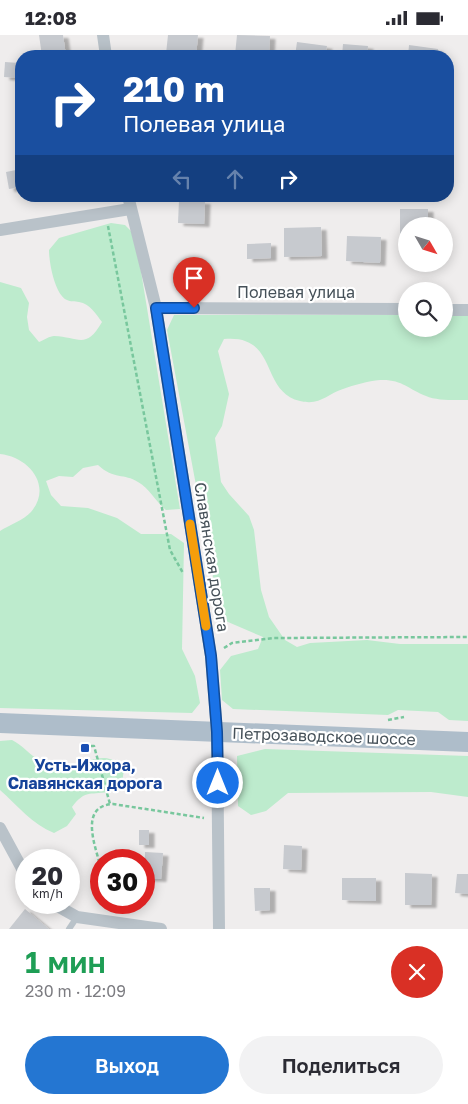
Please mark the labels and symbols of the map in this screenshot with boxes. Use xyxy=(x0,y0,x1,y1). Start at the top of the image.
north arrow xyxy=(398,217,452,273)
pin xyxy=(173,257,215,308)
street label: Полевая улица xyxy=(237,282,355,302)
street label: Славянская дорога xyxy=(190,481,234,633)
street label: Петрозаводское шоссе xyxy=(232,723,416,749)
marker: Усть-Ижора, Славянская дорога xyxy=(79,742,91,754)
place label: Усть-Ижора, Славянская дорога xyxy=(8,755,162,793)
position arrow xyxy=(191,756,243,808)
speed limit sign: 30 xyxy=(90,849,155,914)

